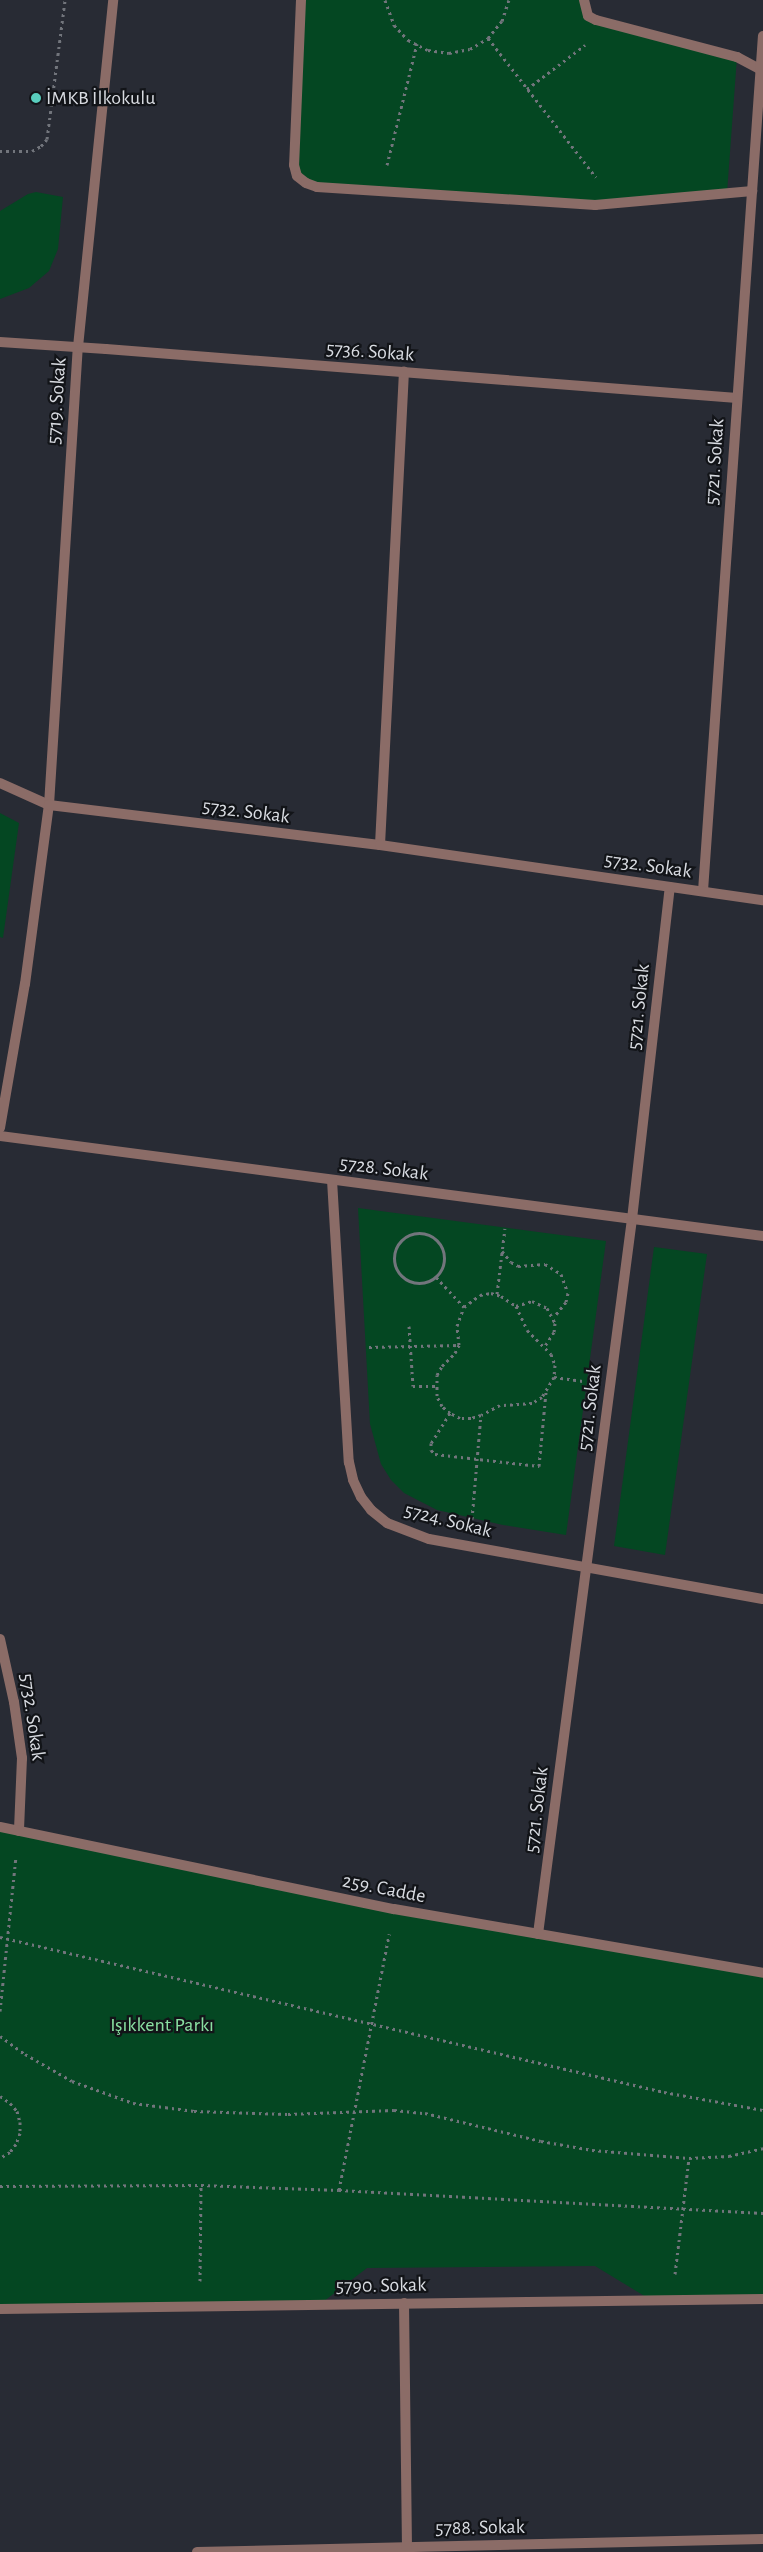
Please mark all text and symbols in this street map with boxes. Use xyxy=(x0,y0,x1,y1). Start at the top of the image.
place label: İMKB İlkokulu xyxy=(46,86,155,110)
marker: İMKB İlkokulu xyxy=(30,92,42,104)
street label: 5736. Sokak xyxy=(325,337,415,367)
street label: 5719. Sokak xyxy=(42,357,72,445)
street label: 5721. Sokak xyxy=(700,418,730,506)
street label: 5732. Sokak xyxy=(201,795,291,829)
street label: 5732. Sokak xyxy=(603,848,693,884)
street label: 5721. Sokak xyxy=(623,963,655,1051)
street label: 5728. Sokak xyxy=(338,1152,430,1186)
street label: 5721. Sokak xyxy=(573,1364,607,1452)
street label: 5724. Sokak xyxy=(402,1499,494,1543)
street label: 5732. Sokak xyxy=(14,1672,50,1762)
street label: 5721. Sokak xyxy=(520,1766,554,1854)
street label: 259. Cadde xyxy=(340,1869,428,1909)
park label: Işıkkent Parkı xyxy=(110,2013,214,2037)
street label: 5790. Sokak xyxy=(336,2273,426,2299)
street label: 5788. Sokak xyxy=(435,2515,525,2541)

